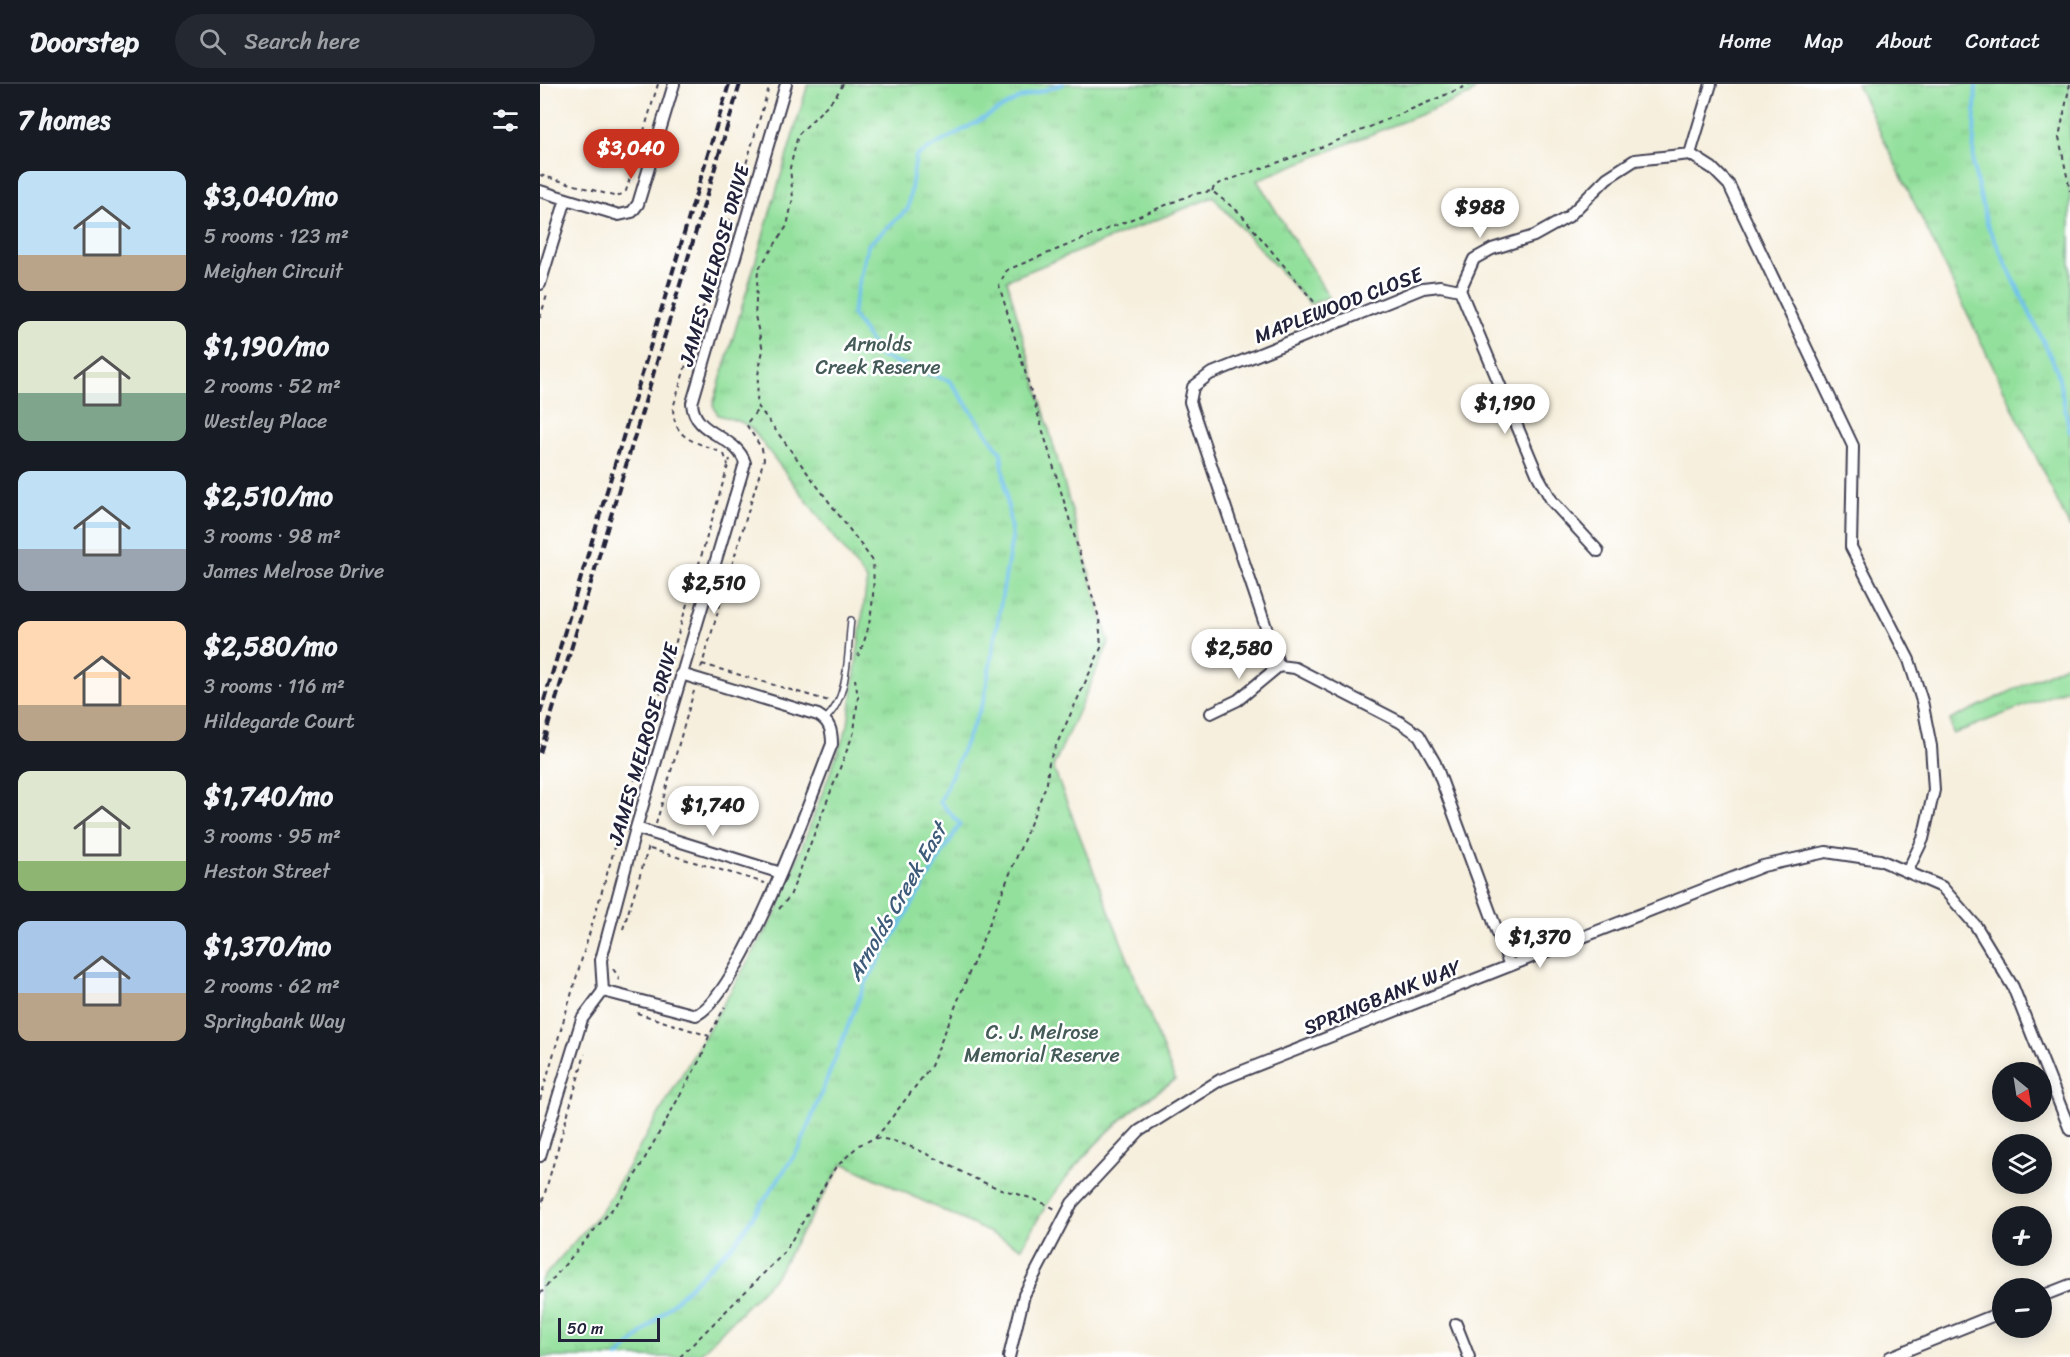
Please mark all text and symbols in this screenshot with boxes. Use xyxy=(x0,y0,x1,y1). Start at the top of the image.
search box xyxy=(175,14,595,68)
text: Doorstep xyxy=(30,17,139,66)
text: Search here xyxy=(244,22,360,61)
text: Home xyxy=(1719,22,1771,60)
text: Map xyxy=(1804,22,1843,60)
text: About xyxy=(1876,22,1933,60)
text: Contact xyxy=(1966,22,2040,60)
icon: search xyxy=(196,25,229,58)
text: 7 homes xyxy=(18,97,110,143)
icon: filters xyxy=(489,104,522,137)
pin: $3,040 xyxy=(582,129,680,180)
text: $3,040 xyxy=(597,131,665,166)
street label: JAMES MELROSE DRIVE xyxy=(669,158,761,371)
text: $3,040/mo xyxy=(204,173,338,219)
pin: $988 xyxy=(1444,188,1516,239)
text: $988 xyxy=(1455,190,1505,225)
icon: home xyxy=(66,195,138,267)
text: 5 rooms · 123 m² xyxy=(204,219,349,254)
text: Meighen Circuit xyxy=(204,254,343,289)
street label: MAPLEWOOD CLOSE xyxy=(1249,257,1429,354)
text: $1,190/mo xyxy=(204,323,329,369)
park label: Arnolds Creek Reserve xyxy=(815,327,941,385)
icon: home xyxy=(66,345,138,417)
text: 2 rooms · 52 m² xyxy=(204,369,341,404)
pin: $1,190 xyxy=(1456,384,1554,435)
text: $1,190 xyxy=(1475,386,1535,421)
text: Westley Place xyxy=(204,404,327,439)
text: $2,510/mo xyxy=(204,473,333,519)
icon: home xyxy=(66,495,138,567)
text: 3 rooms · 98 m² xyxy=(204,519,341,554)
text: James Melrose Drive xyxy=(204,554,384,589)
pin: $2,510 xyxy=(665,564,763,615)
text: $2,510 xyxy=(682,566,746,601)
text: $2,580/mo xyxy=(204,623,338,669)
pin: $2,580 xyxy=(1190,629,1288,680)
text: $2,580 xyxy=(1205,631,1273,666)
street label: JAMES MELROSE DRIVE xyxy=(598,637,690,850)
icon: home xyxy=(66,645,138,717)
text: 3 rooms · 116 m² xyxy=(204,669,345,704)
text: Hildegarde Court xyxy=(204,704,355,739)
text: $1,740/mo xyxy=(204,773,333,819)
pin: $1,740 xyxy=(664,786,762,837)
text: $1,740 xyxy=(681,788,745,823)
icon: home xyxy=(66,795,138,867)
water label: Arnolds Creek East xyxy=(836,813,959,989)
text: 3 rooms · 95 m² xyxy=(204,819,341,854)
text: Heston Street xyxy=(204,854,330,889)
pin: $1,370 xyxy=(1491,918,1589,969)
text: $1,370 xyxy=(1509,920,1571,955)
text: $1,370/mo xyxy=(204,923,331,969)
icon: home xyxy=(66,945,138,1017)
street label: SPRINGBANK WAY xyxy=(1298,949,1468,1045)
text: 2 rooms · 62 m² xyxy=(204,969,340,1004)
text: Springbank Way xyxy=(204,1004,345,1039)
park label: C. J. Melrose Memorial Reserve xyxy=(964,1015,1120,1073)
north arrow xyxy=(1992,1062,2052,1122)
map controls xyxy=(1992,1062,2052,1338)
button: layers xyxy=(1992,1134,2052,1194)
button: + xyxy=(1992,1206,2052,1266)
button: − xyxy=(1992,1278,2052,1338)
text: 50 m xyxy=(567,1314,603,1343)
scale bar xyxy=(558,1315,660,1342)

